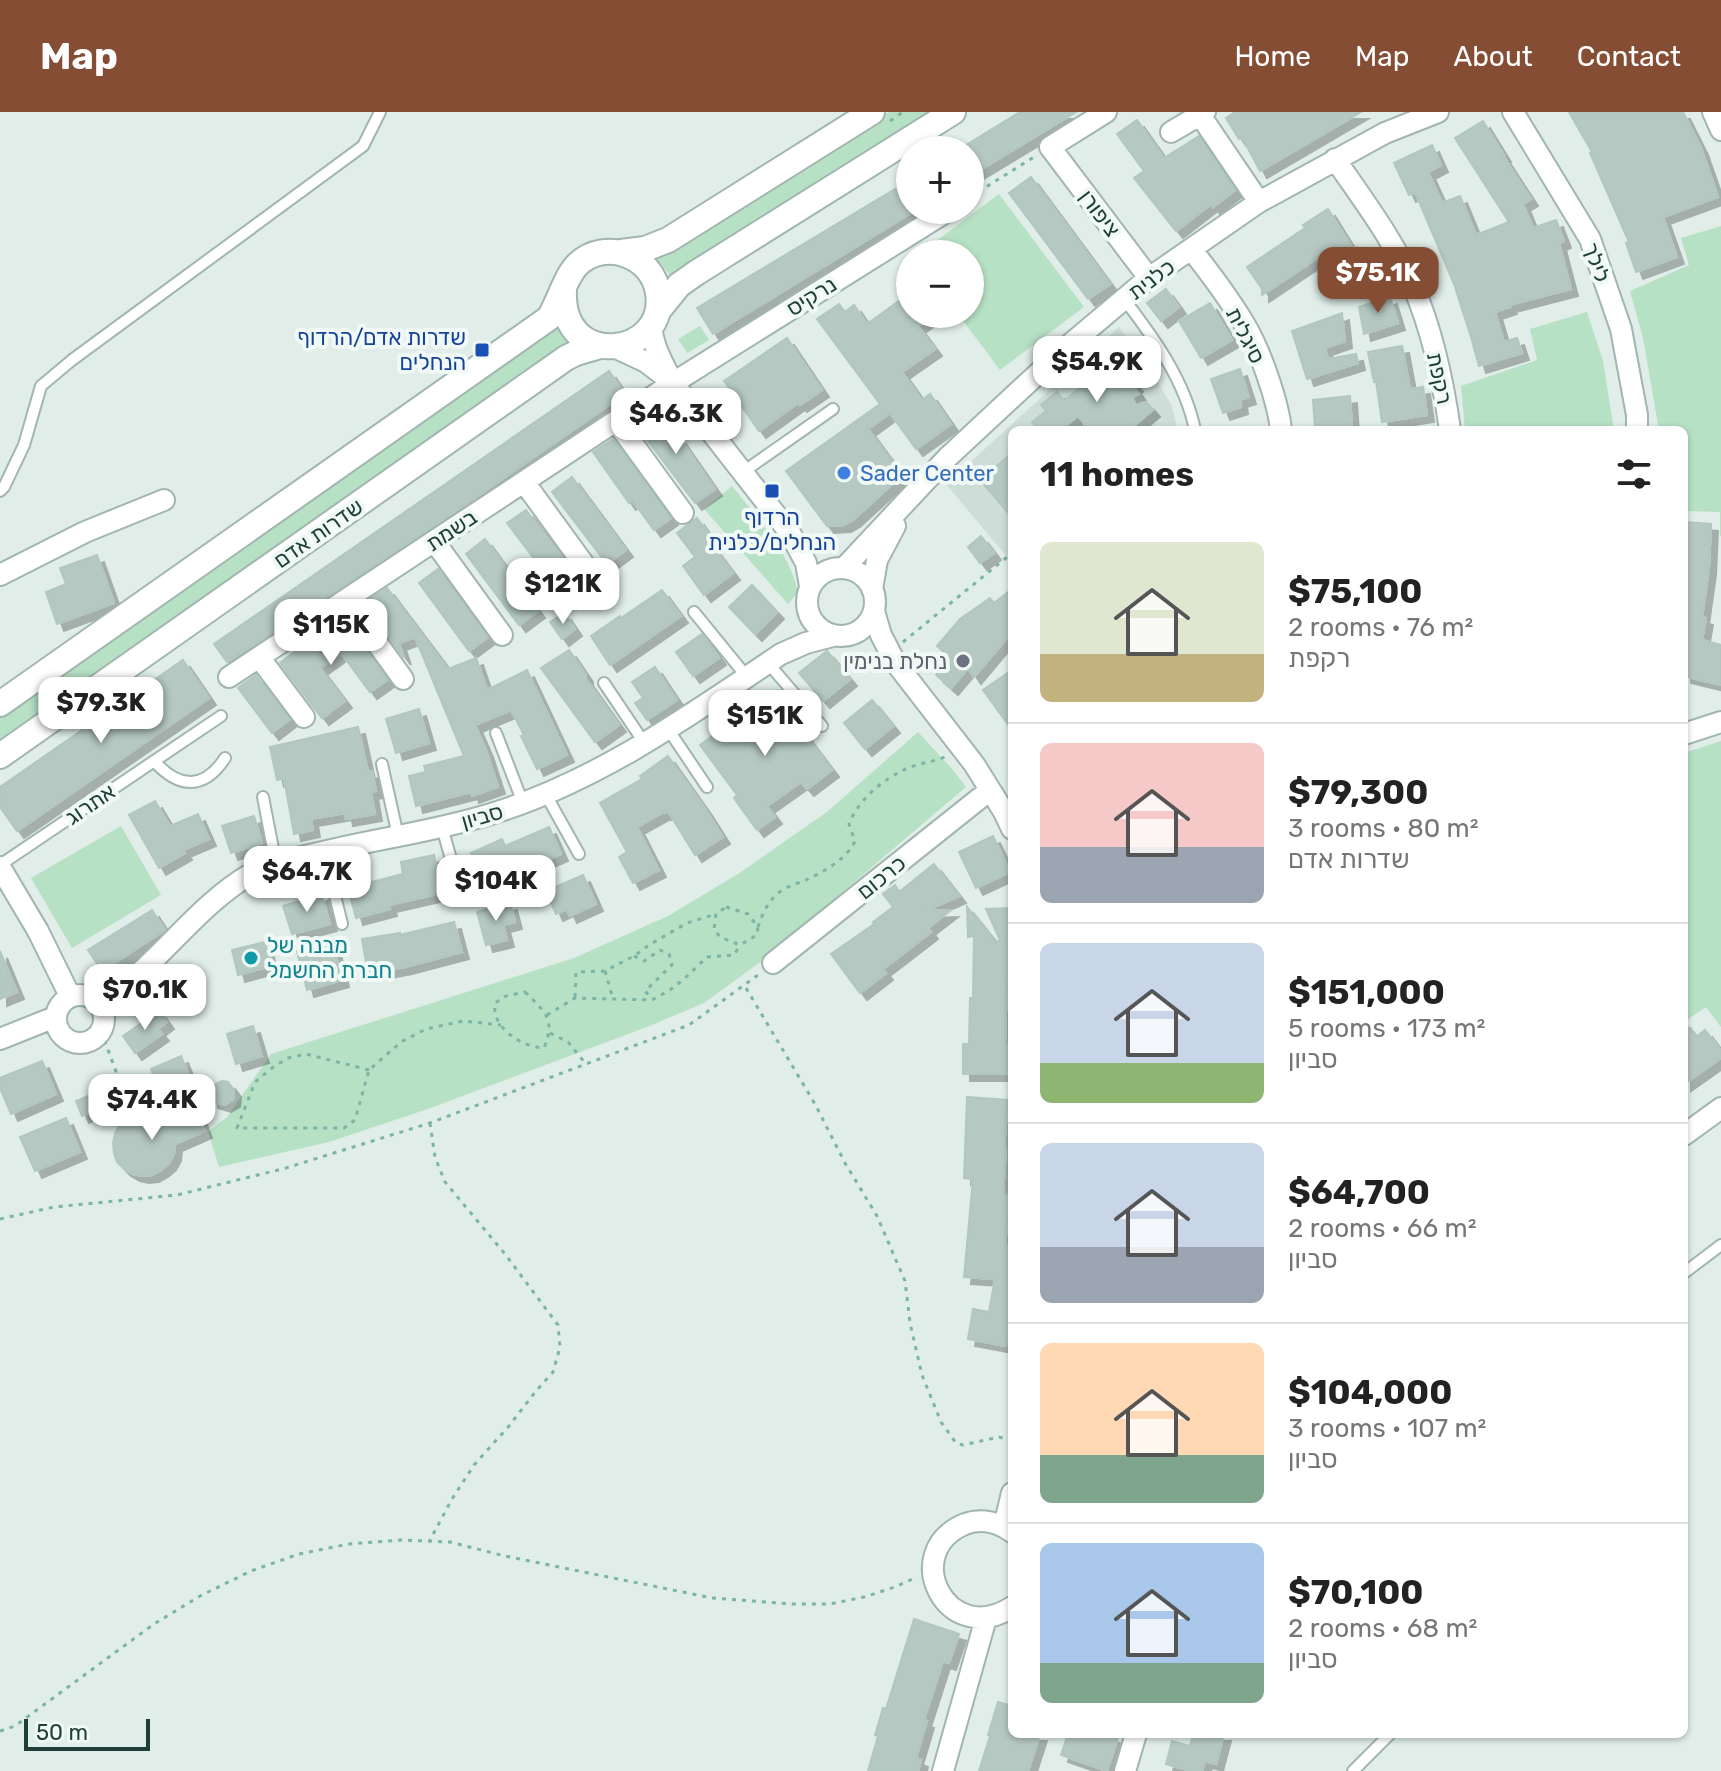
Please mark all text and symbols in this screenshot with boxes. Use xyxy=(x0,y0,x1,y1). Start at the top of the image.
text: Map xyxy=(40,33,118,79)
text: Home xyxy=(1234,40,1311,73)
text: Map xyxy=(1355,40,1409,73)
text: About xyxy=(1453,40,1533,73)
text: Contact xyxy=(1577,40,1681,73)
map controls xyxy=(896,136,984,328)
button: + xyxy=(896,136,984,224)
street label: ציפורן xyxy=(1073,184,1126,242)
street label: לילך xyxy=(1577,238,1616,286)
button: − xyxy=(896,240,984,328)
pin: $75.1K xyxy=(1313,247,1443,315)
street label: כלנית xyxy=(1122,253,1180,306)
text: $75.1K xyxy=(1336,257,1420,288)
street label: נרקיס xyxy=(781,271,841,322)
street label: סיגלית xyxy=(1220,302,1271,368)
place label: שדרות אדם/הרדוף הנחלים xyxy=(297,324,466,376)
pin: $54.9K xyxy=(1032,336,1162,404)
marker: שדרות אדם/הרדוף הנחלים xyxy=(473,341,491,359)
text: $54.9K xyxy=(1051,346,1143,377)
street label: רקפת xyxy=(1421,350,1458,407)
pin: $46.3K xyxy=(611,388,741,456)
text: $46.3K xyxy=(629,398,723,429)
icon: filters xyxy=(1612,452,1656,496)
text: 11 homes xyxy=(1040,454,1194,495)
place label: Sader Center xyxy=(860,460,995,487)
marker: Sader Center xyxy=(835,464,853,482)
marker: הרדוף הנחלים/כלנית xyxy=(763,482,781,500)
street label: שדרות אדם xyxy=(268,493,368,574)
street label: בשמת xyxy=(421,504,482,557)
place label: הרדוף הנחלים/כלנית xyxy=(708,504,836,556)
pin: $121K xyxy=(507,558,619,626)
text: $121K xyxy=(524,568,602,599)
text: $75,100 xyxy=(1288,571,1422,612)
icon: home xyxy=(1104,574,1200,670)
pin: $115K xyxy=(275,599,387,667)
text: $115K xyxy=(292,609,370,640)
text: 2 rooms · 76 m² xyxy=(1288,612,1473,643)
text: רקפת xyxy=(1288,643,1350,674)
place label: נחלת בנימין xyxy=(843,648,947,675)
marker: נחלת בנימין xyxy=(954,652,972,670)
pin: $79.3K xyxy=(36,677,166,745)
text: $79.3K xyxy=(56,687,146,718)
pin: $151K xyxy=(709,690,821,758)
text: $151K xyxy=(726,700,804,731)
text: $79,300 xyxy=(1288,772,1428,813)
icon: home xyxy=(1104,775,1200,871)
street label: אתרוג xyxy=(60,778,120,831)
street label: סביון xyxy=(458,798,506,835)
text: 3 rooms · 80 m² xyxy=(1288,813,1479,844)
text: שדרות אדם xyxy=(1288,844,1410,875)
pin: $64.7K xyxy=(242,846,372,914)
street label: כרכום xyxy=(851,850,911,905)
pin: $104K xyxy=(440,855,552,923)
text: $64.7K xyxy=(262,856,352,887)
text: $104K xyxy=(455,865,537,896)
place label: מבנה של חברת החשמל xyxy=(267,932,392,984)
marker: מבנה של חברת החשמל xyxy=(242,949,260,967)
pin: $70.1K xyxy=(80,964,210,1032)
text: $151,000 xyxy=(1288,972,1445,1013)
text: $70.1K xyxy=(102,974,188,1005)
icon: home xyxy=(1104,975,1200,1071)
text: 5 rooms · 173 m² xyxy=(1288,1013,1485,1044)
text: סביון xyxy=(1288,1044,1338,1075)
pin: $74.4K xyxy=(87,1074,217,1142)
text: $74.4K xyxy=(106,1084,198,1115)
text: $64,700 xyxy=(1288,1172,1430,1213)
icon: home xyxy=(1104,1175,1200,1271)
text: 2 rooms · 66 m² xyxy=(1288,1213,1477,1244)
text: סביון xyxy=(1288,1244,1338,1275)
text: $104,000 xyxy=(1288,1372,1452,1413)
icon: home xyxy=(1104,1375,1200,1471)
text: 3 rooms · 107 m² xyxy=(1288,1413,1487,1444)
text: סביון xyxy=(1288,1444,1338,1475)
text: $70,100 xyxy=(1288,1572,1423,1613)
icon: home xyxy=(1104,1575,1200,1671)
text: 2 rooms · 68 m² xyxy=(1288,1613,1477,1644)
text: סביון xyxy=(1288,1644,1338,1675)
scale bar xyxy=(24,1715,150,1751)
text: 50 m xyxy=(36,1719,88,1746)

